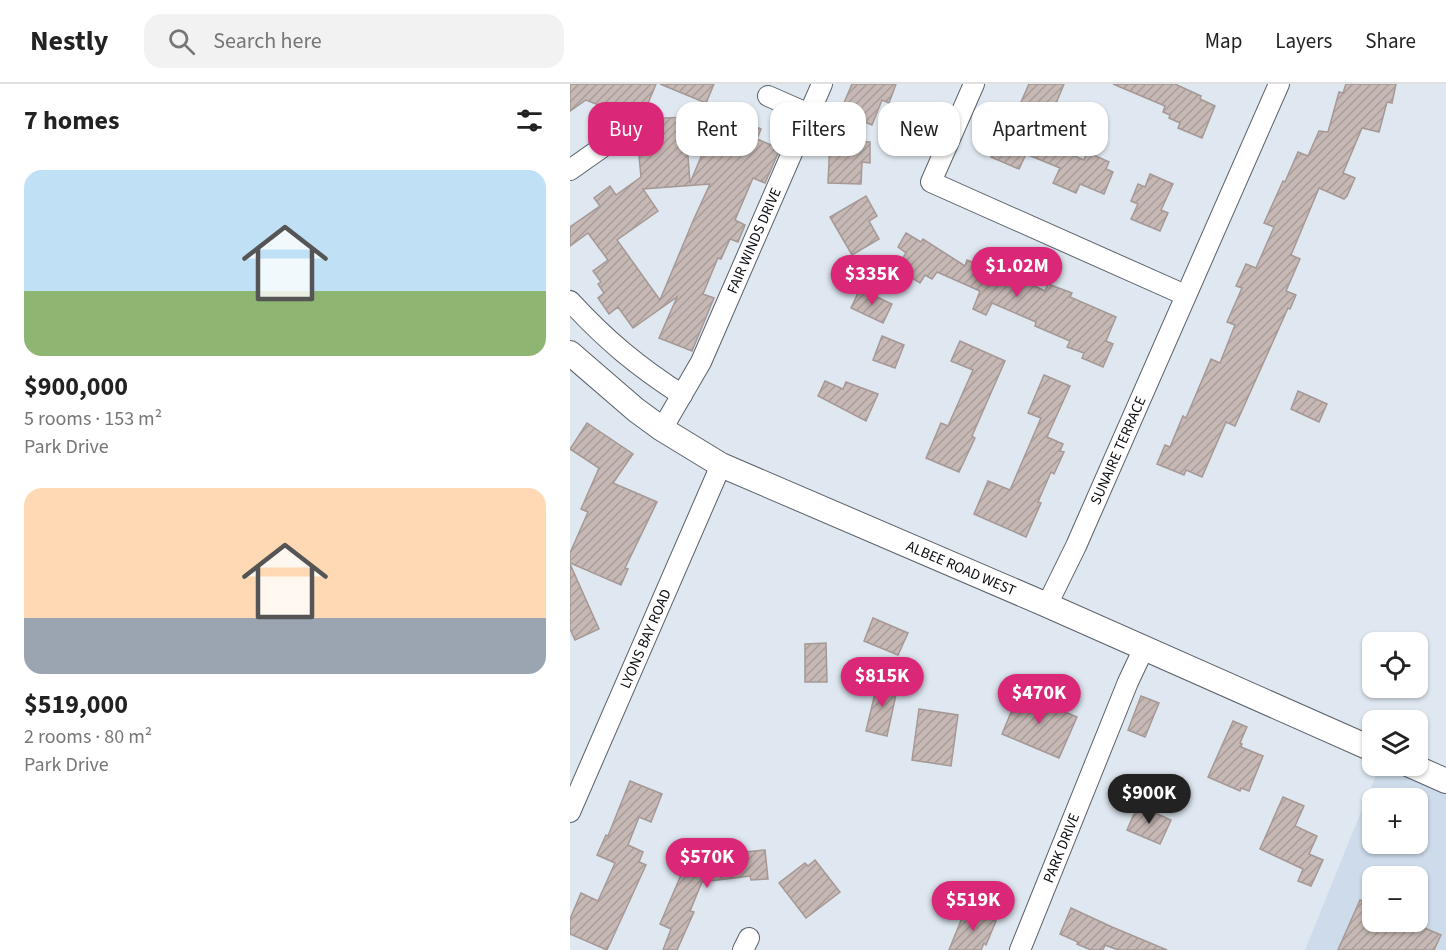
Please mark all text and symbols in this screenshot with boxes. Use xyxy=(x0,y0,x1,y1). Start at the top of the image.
search box xyxy=(144,14,564,68)
text: Nestly xyxy=(30,21,108,61)
icon: search xyxy=(165,25,198,58)
text: Search here xyxy=(213,25,322,57)
text: Map xyxy=(1205,26,1242,56)
text: Layers xyxy=(1275,26,1332,56)
text: Share xyxy=(1365,26,1416,56)
text: 7 homes xyxy=(24,102,119,139)
chip: Buy xyxy=(588,102,664,156)
chip: Rent xyxy=(676,102,758,156)
chip: Filters xyxy=(770,102,866,156)
chip: New xyxy=(878,102,960,156)
chip: Apartment xyxy=(972,102,1108,156)
icon: filters xyxy=(513,104,546,137)
street label: FAIR WINDS DRIVE xyxy=(722,184,787,297)
icon: home xyxy=(231,209,339,317)
pin: $1.02M xyxy=(968,247,1066,298)
text: $1.02M xyxy=(985,252,1049,280)
pin: $335K xyxy=(830,255,914,306)
text: $335K xyxy=(845,260,899,288)
text: $900,000 xyxy=(24,368,128,405)
street label: SUNAIRE TERRACE xyxy=(1085,393,1151,508)
text: 5 rooms · 153 m² xyxy=(24,405,162,433)
text: Park Drive xyxy=(24,433,109,461)
icon: home xyxy=(231,527,339,635)
street label: ALBEE ROAD WEST xyxy=(903,536,1019,601)
street label: LYONS BAY ROAD xyxy=(615,586,677,692)
map controls xyxy=(1362,632,1428,932)
button: locate xyxy=(1362,632,1428,698)
pin: $815K xyxy=(840,657,924,708)
text: $815K xyxy=(855,662,909,690)
pin: $470K xyxy=(997,674,1081,725)
text: $470K xyxy=(1012,679,1066,707)
text: $519,000 xyxy=(24,686,128,723)
button: layers xyxy=(1362,710,1428,776)
text: 2 rooms · 80 m² xyxy=(24,723,152,751)
text: Park Drive xyxy=(24,751,109,779)
pin: $900K xyxy=(1107,774,1191,825)
text: $900K xyxy=(1122,779,1176,807)
button: + xyxy=(1362,788,1428,854)
street label: PARK DRIVE xyxy=(1038,810,1085,886)
pin: $570K xyxy=(665,838,749,889)
text: $570K xyxy=(680,843,734,871)
button: − xyxy=(1362,866,1428,932)
pin: $519K xyxy=(931,881,1015,932)
text: $519K xyxy=(946,886,1000,914)

